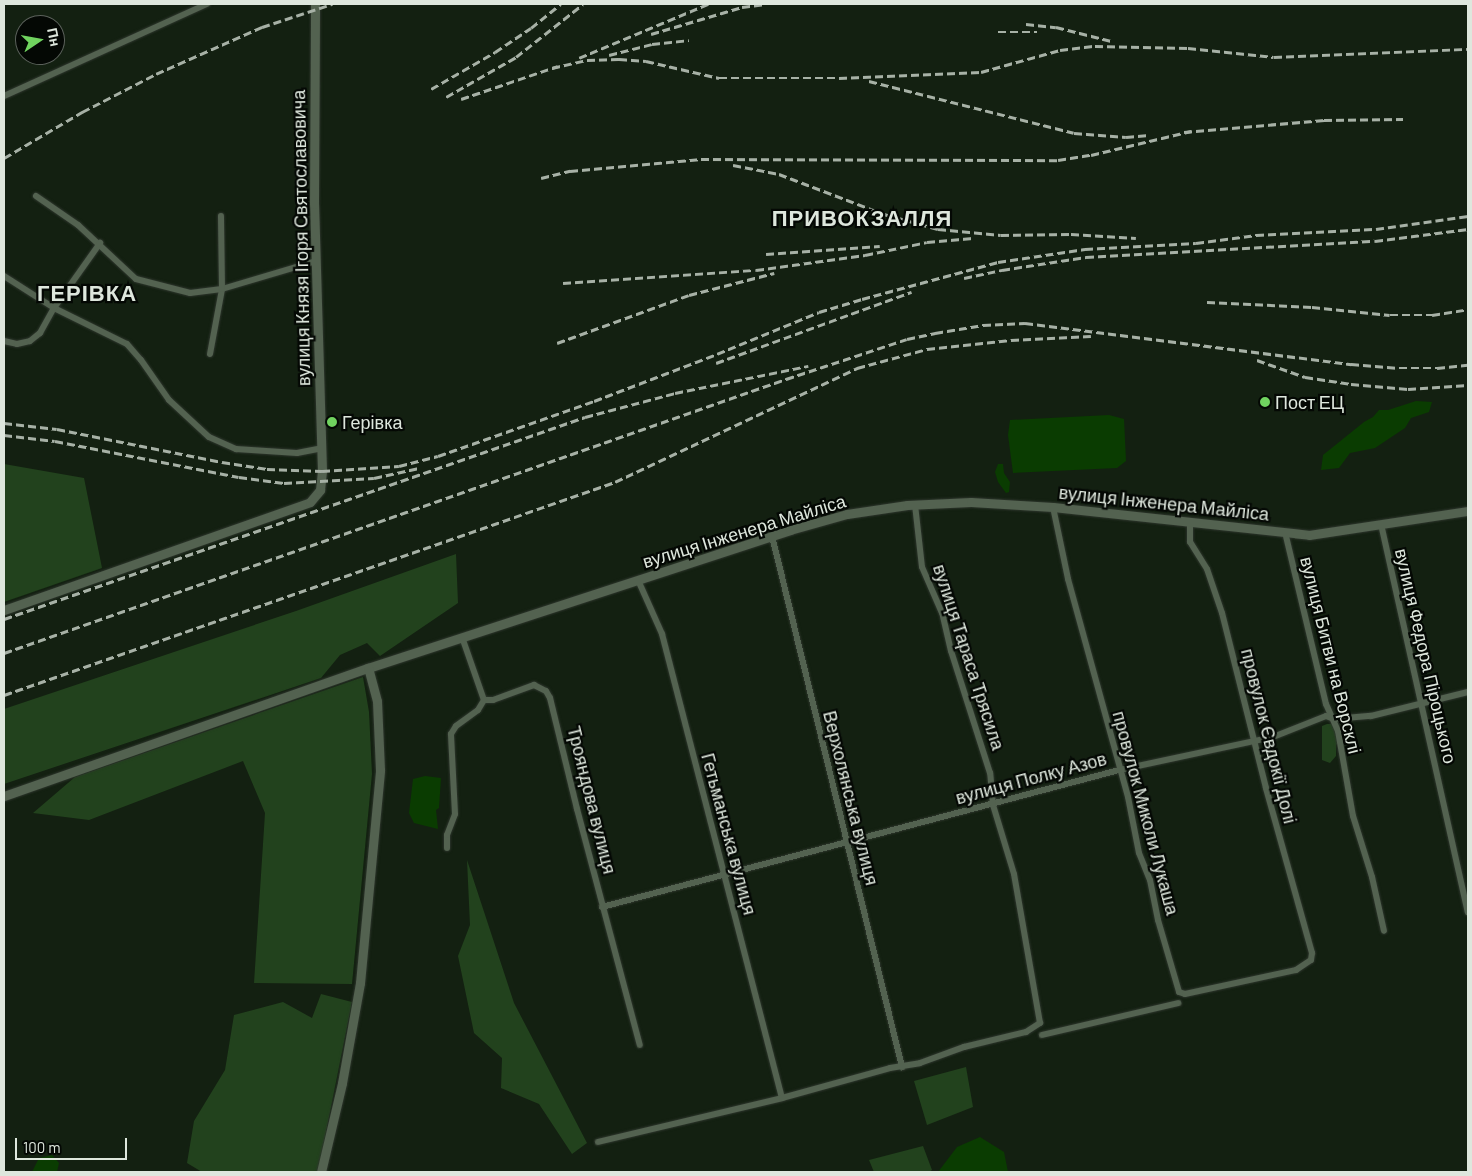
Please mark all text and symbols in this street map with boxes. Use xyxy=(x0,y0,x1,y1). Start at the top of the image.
north arrow xyxy=(15,15,65,65)
text: Пн xyxy=(44,26,64,48)
street label: вулиця Князя Ігоря Святославовича xyxy=(288,90,314,386)
district label: ПРИВОКЗАЛЛЯ xyxy=(770,205,954,231)
district label: ГЕРІВКА xyxy=(36,280,138,306)
place label: Пост ЕЦ xyxy=(1275,391,1344,413)
marker: Пост ЕЦ xyxy=(1259,396,1271,408)
place label: Герівка xyxy=(342,411,402,433)
marker: Герівка xyxy=(326,416,338,428)
street label: вулиця Інженера Майліса xyxy=(1058,481,1270,525)
street label: вулиця Інженера Майліса xyxy=(640,490,848,572)
street label: вулиця Федора Піроцького xyxy=(1391,546,1461,766)
street label: вулиця Битви на Ворсклі xyxy=(1296,554,1366,756)
street label: вулиця Тараса Трясила xyxy=(929,561,1009,753)
street label: провулок Євдокії Долі xyxy=(1237,646,1301,826)
street label: Верхолянська вулиця xyxy=(819,709,883,887)
street label: провулок Миколи Лукаша xyxy=(1108,709,1184,917)
street label: Трояндова вулиця xyxy=(563,724,621,876)
street label: вулиця Полку Азов xyxy=(953,747,1109,809)
street label: Гетьманська вулиця xyxy=(697,751,761,917)
scale bar xyxy=(18,1128,130,1160)
text: 100 m xyxy=(23,1138,61,1156)

